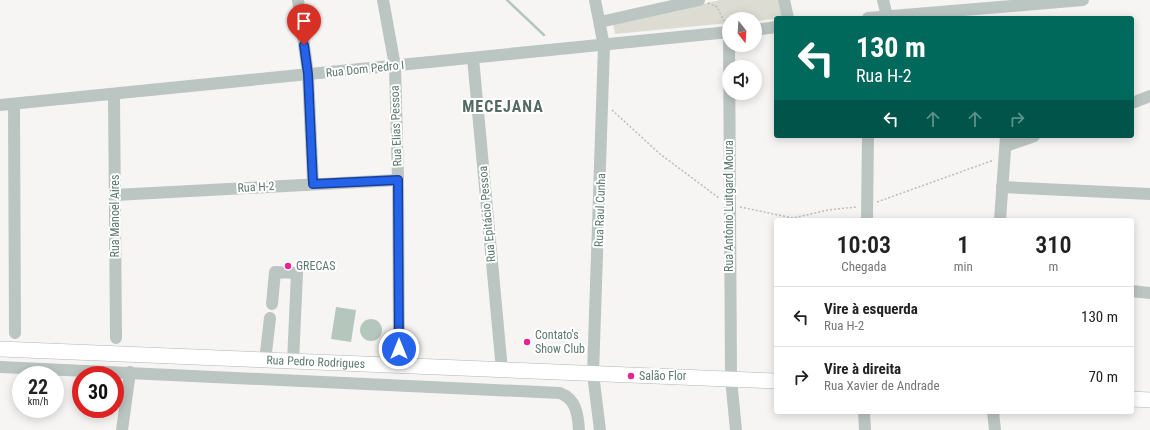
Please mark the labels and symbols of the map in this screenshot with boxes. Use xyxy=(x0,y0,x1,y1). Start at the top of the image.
pin xyxy=(287,4,321,45)
north arrow xyxy=(722,12,762,52)
street label: Rua Dom Pedro I xyxy=(325,58,405,80)
street label: Rua Elias Pessoa xyxy=(388,85,404,167)
district label: MECEJANA xyxy=(462,97,544,116)
street label: Rua Antônio Luitgard Moura xyxy=(722,140,736,272)
street label: Rua Epitácio Pessoa xyxy=(476,165,498,263)
street label: Rua Raul Cunha xyxy=(592,173,608,247)
street label: Rua Manoel Aires xyxy=(108,175,122,257)
street label: Rua H-2 xyxy=(237,179,275,195)
place label: GRECAS xyxy=(296,259,335,273)
marker: GRECAS xyxy=(283,261,293,271)
position arrow xyxy=(378,328,420,370)
place label: Contato's Show Club xyxy=(535,328,585,356)
marker: Contato's Show Club xyxy=(522,337,532,347)
street label: Rua Pedro Rodrigues xyxy=(266,353,365,371)
speed limit sign: 30 xyxy=(72,366,124,418)
place label: Salão Flor xyxy=(639,369,687,383)
marker: Salão Flor xyxy=(626,371,636,381)

